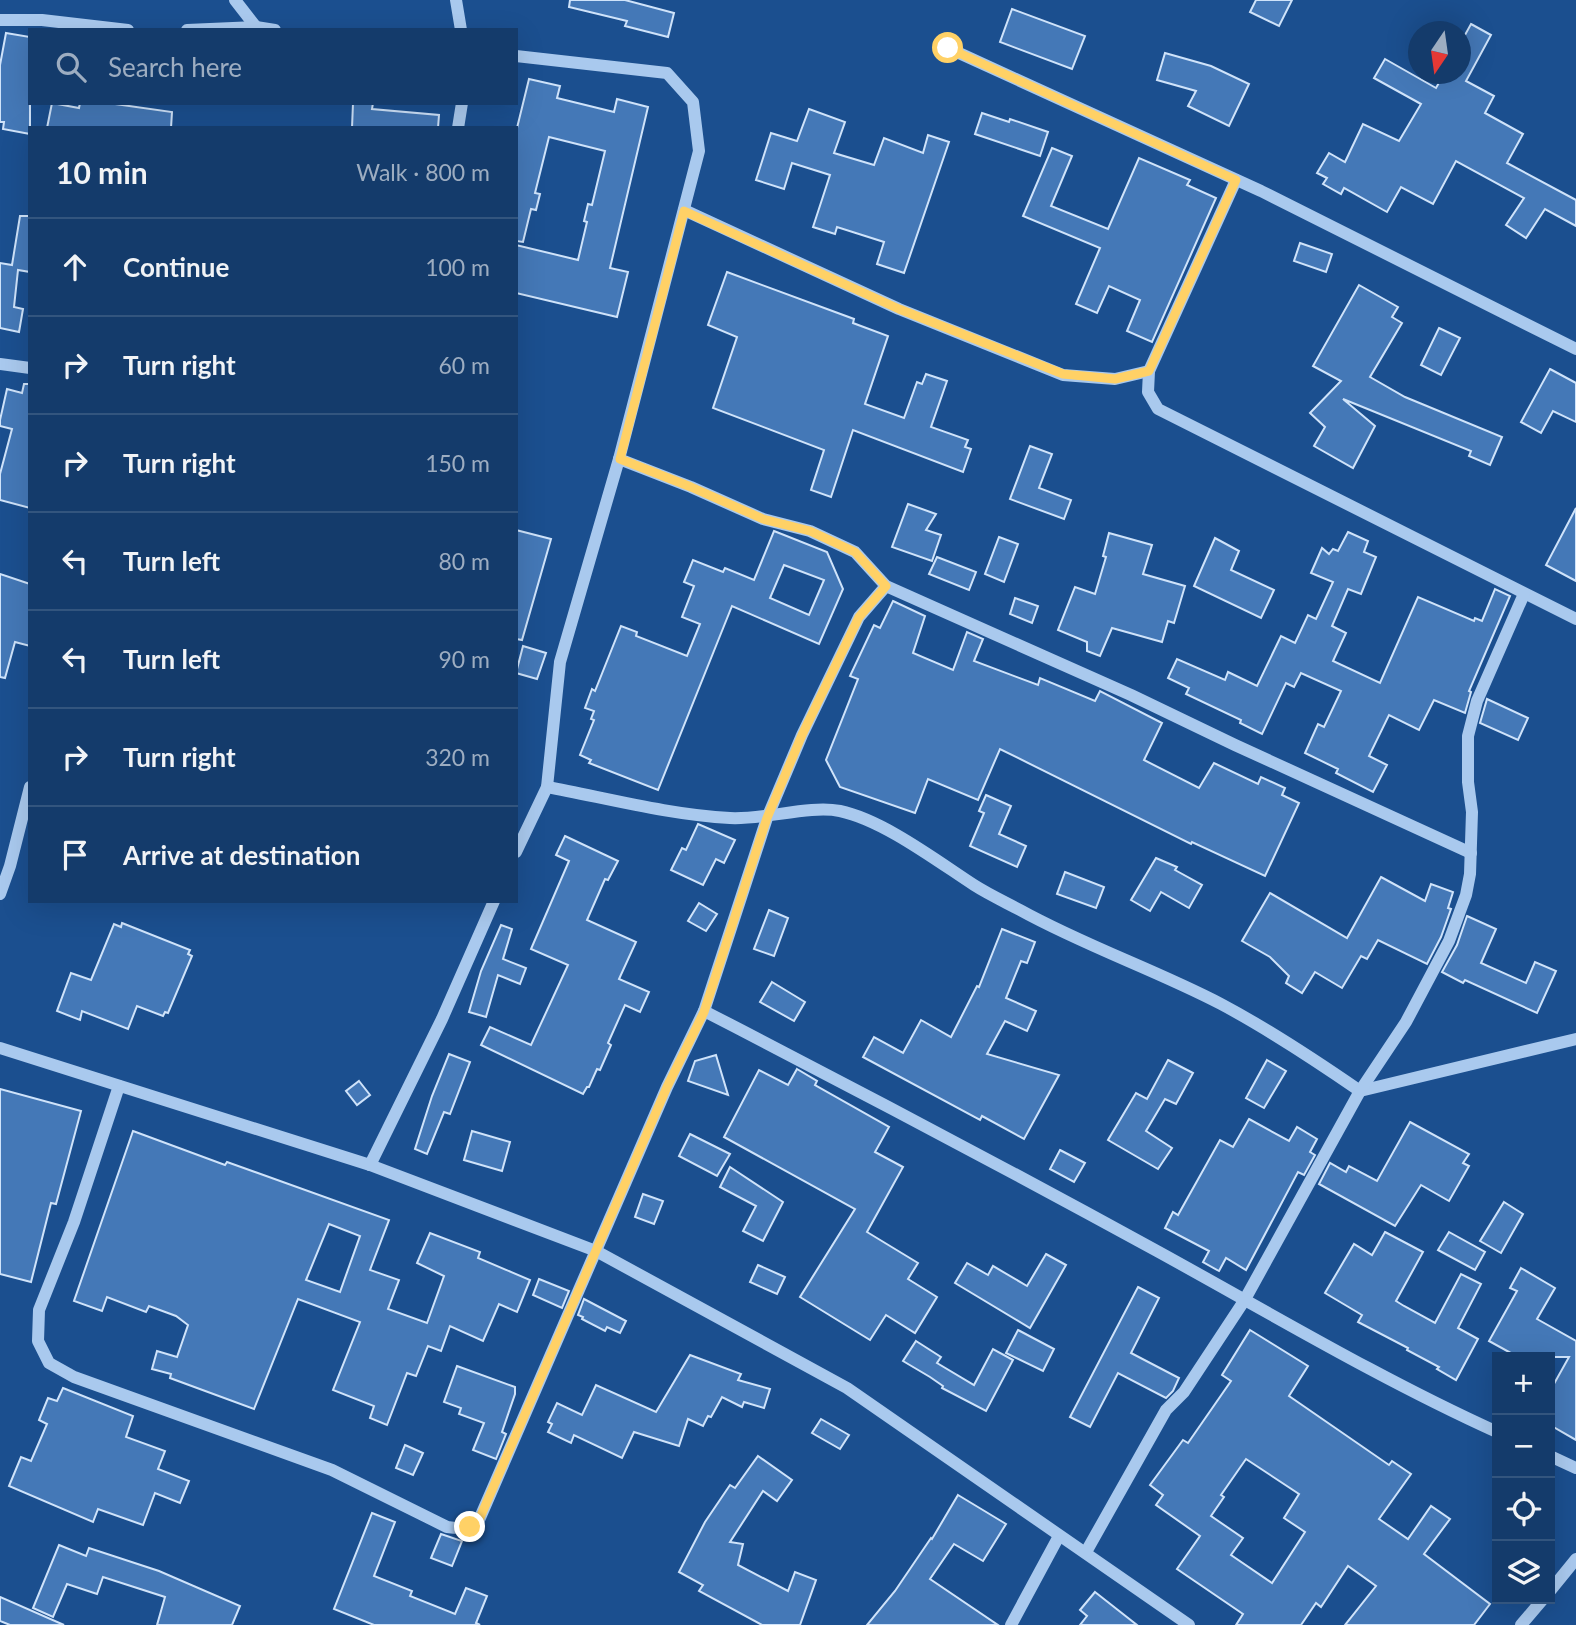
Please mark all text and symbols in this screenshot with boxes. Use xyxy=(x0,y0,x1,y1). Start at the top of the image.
north arrow xyxy=(1408,21,1471,84)
search box xyxy=(28,28,518,105)
route start xyxy=(932,32,963,63)
icon: search xyxy=(52,48,90,86)
text: Search here xyxy=(108,51,242,83)
text: 10 min xyxy=(56,154,148,190)
text: Walk · 800 m xyxy=(356,158,490,186)
icon: ahead xyxy=(56,248,94,286)
text: Continue xyxy=(123,251,229,283)
text: 100 m xyxy=(425,253,490,281)
icon: right xyxy=(56,346,94,384)
text: Turn right xyxy=(123,349,236,381)
text: 60 m xyxy=(439,351,490,379)
icon: right xyxy=(56,444,94,482)
text: Turn right xyxy=(123,447,236,479)
text: 150 m xyxy=(425,449,490,477)
icon: left xyxy=(56,542,94,580)
text: Turn left xyxy=(123,545,220,577)
text: 80 m xyxy=(439,547,490,575)
icon: left xyxy=(56,640,94,678)
text: Turn left xyxy=(123,643,220,675)
text: 90 m xyxy=(439,645,490,673)
icon: right xyxy=(56,738,94,776)
text: Turn right xyxy=(123,741,236,773)
text: 320 m xyxy=(425,743,490,771)
icon: arrive xyxy=(56,836,94,874)
text: Arrive at destination xyxy=(123,839,360,871)
map controls xyxy=(1492,1352,1555,1604)
button: + xyxy=(1492,1352,1555,1415)
button: − xyxy=(1492,1415,1555,1478)
button: locate xyxy=(1492,1478,1555,1541)
route end xyxy=(454,1511,485,1542)
button: layers xyxy=(1492,1541,1555,1604)

